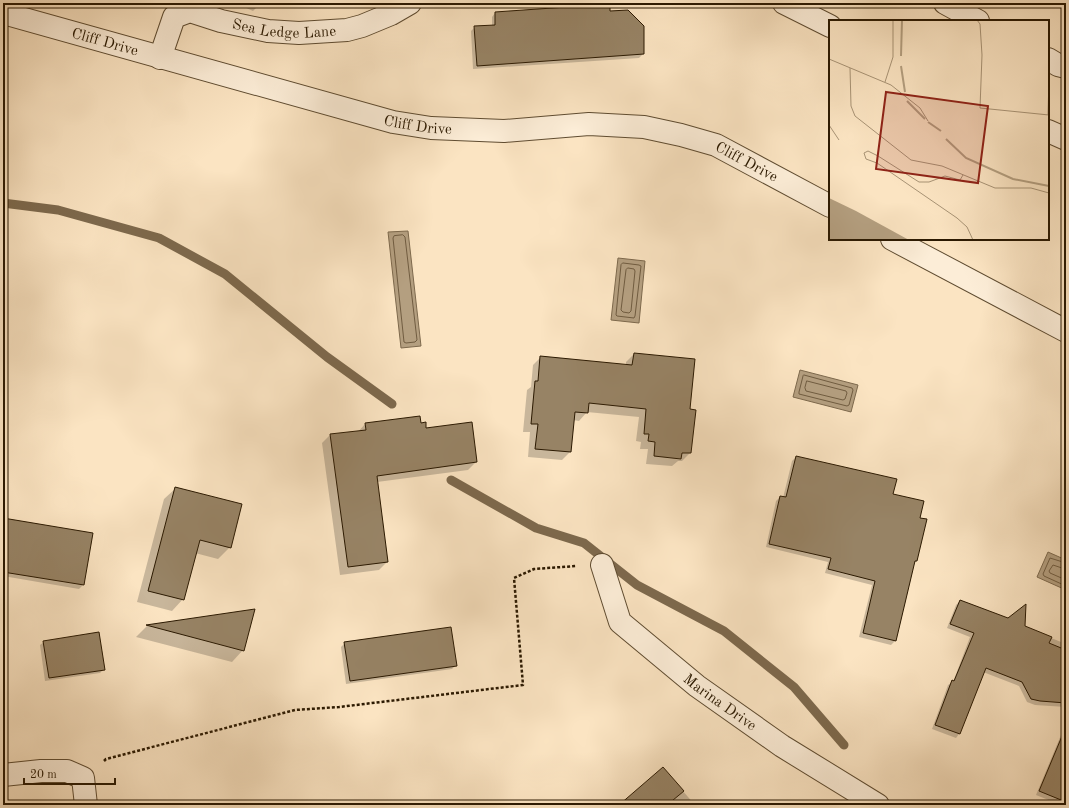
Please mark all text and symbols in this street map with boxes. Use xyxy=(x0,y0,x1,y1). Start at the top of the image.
street label: Sea Ledge Lane xyxy=(231,18,337,42)
inset map xyxy=(829,20,1049,240)
street label: Cliff Drive xyxy=(70,27,140,59)
street label: Cliff Drive xyxy=(382,114,452,138)
street label: Cliff Drive xyxy=(712,140,780,186)
street label: Marina Drive xyxy=(680,672,759,734)
scale bar xyxy=(24,760,115,786)
text: 20 m xyxy=(30,769,57,781)

